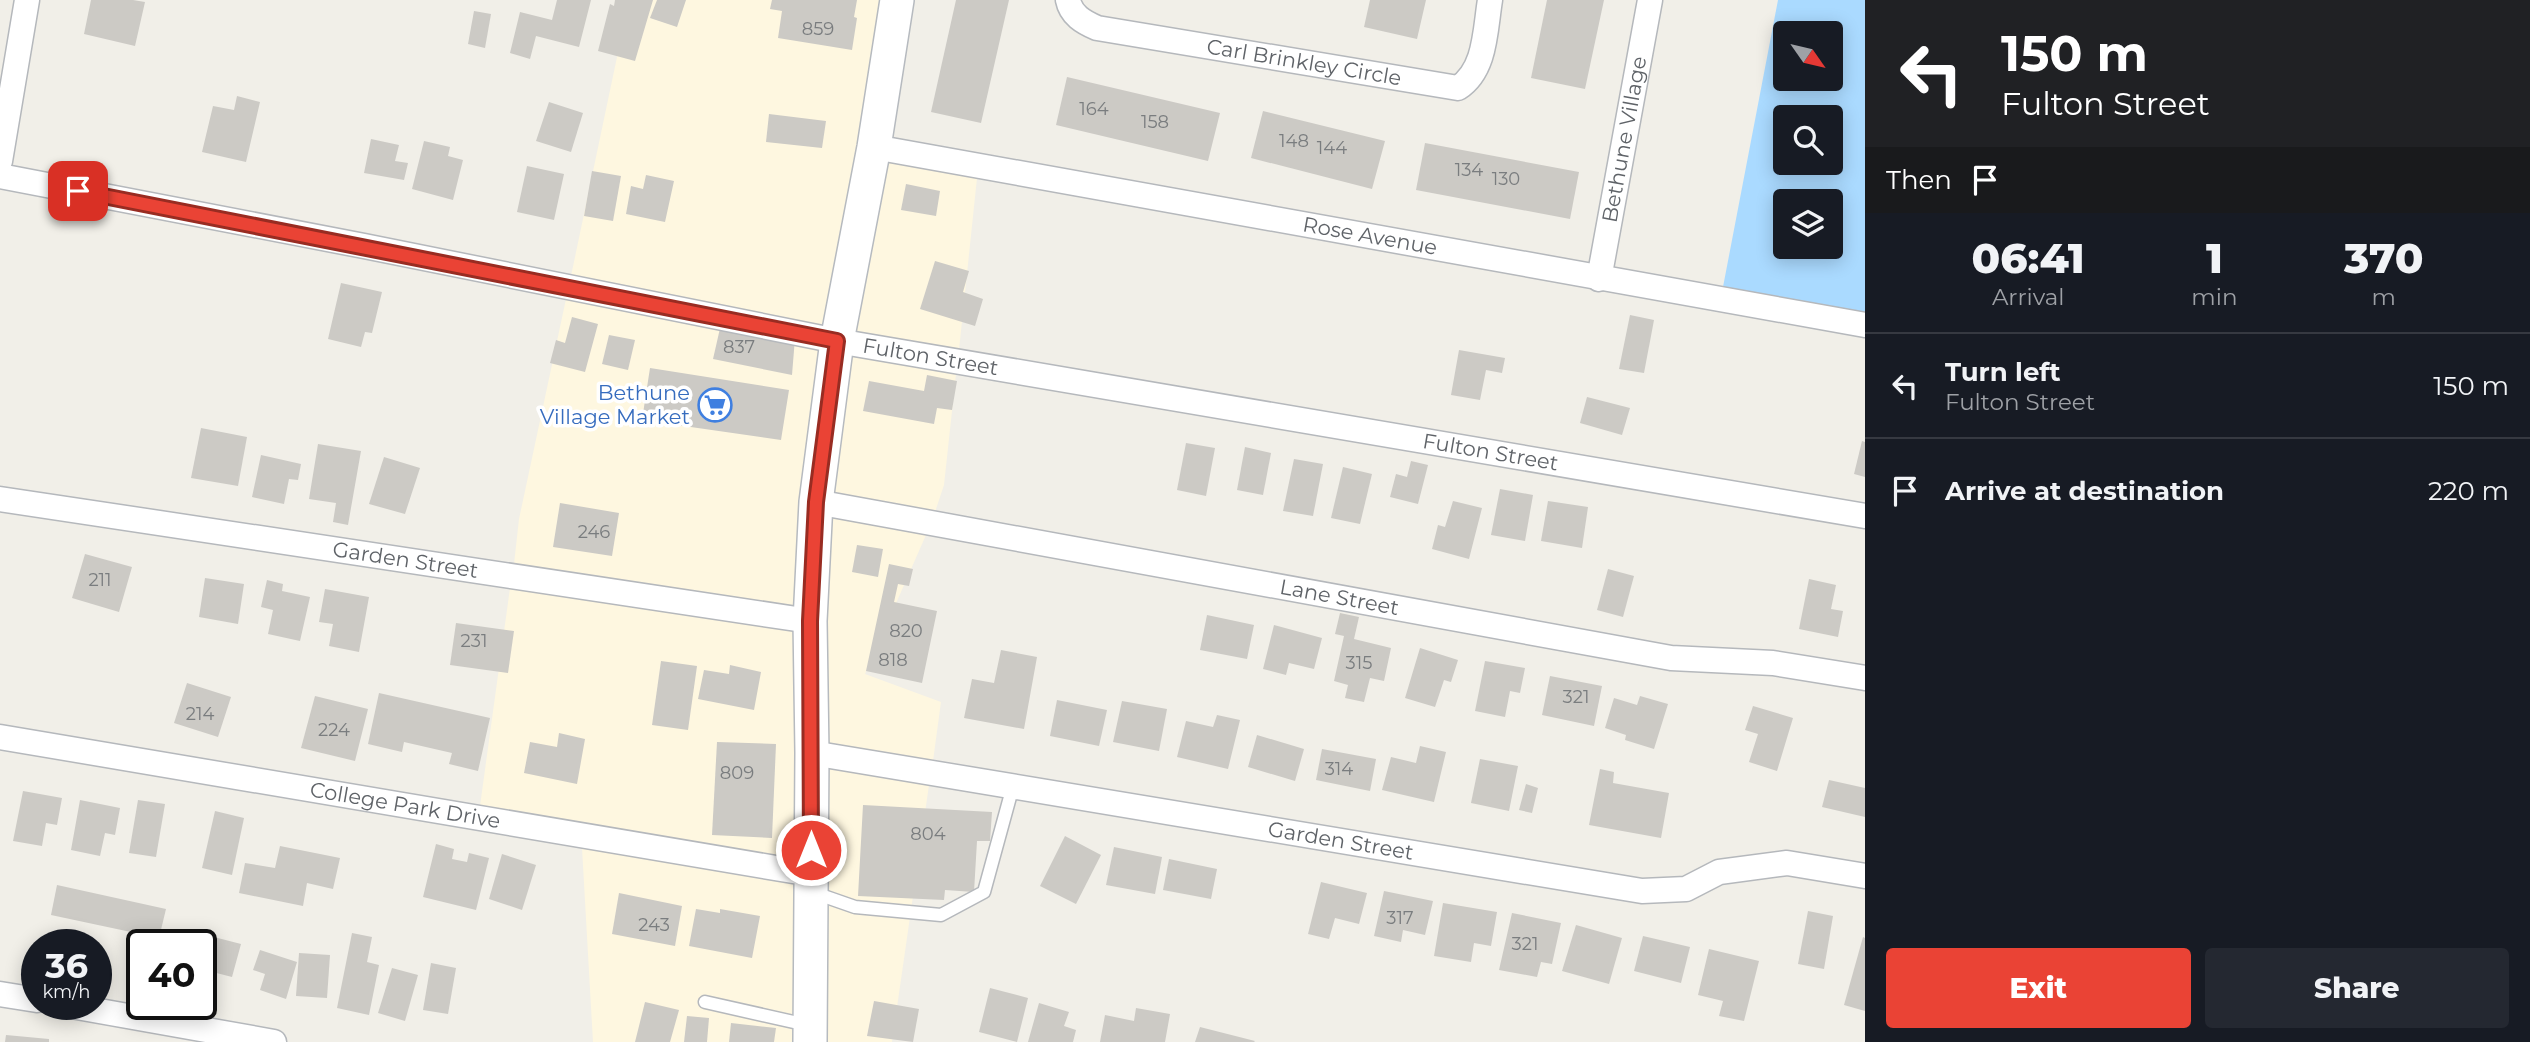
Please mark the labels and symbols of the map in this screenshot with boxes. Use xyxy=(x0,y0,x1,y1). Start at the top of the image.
house number: 859 xyxy=(802,18,834,40)
north arrow xyxy=(1773,21,1843,91)
street label: Carl Brinkley Circle xyxy=(1205,33,1403,90)
street label: Bethune Village xyxy=(1597,54,1651,224)
house number: 164 xyxy=(1079,98,1109,120)
house number: 158 xyxy=(1141,111,1169,133)
house number: 148 xyxy=(1279,130,1309,152)
house number: 144 xyxy=(1317,137,1347,159)
house number: 134 xyxy=(1455,159,1483,181)
pin xyxy=(48,161,108,221)
house number: 130 xyxy=(1492,168,1520,190)
street label: Rose Avenue xyxy=(1301,211,1439,260)
street label: Fulton Street xyxy=(861,333,1000,380)
house number: 837 xyxy=(723,336,755,358)
place label: Bethune Village Market xyxy=(540,380,690,429)
supermarket icon: Bethune Village Market xyxy=(696,386,734,424)
street label: Fulton Street xyxy=(1421,428,1560,476)
house number: 246 xyxy=(578,521,610,543)
street label: Garden Street xyxy=(331,536,480,583)
house number: 211 xyxy=(88,569,112,591)
street label: Lane Street xyxy=(1278,574,1401,620)
house number: 820 xyxy=(889,620,923,642)
house number: 231 xyxy=(461,630,487,652)
house number: 818 xyxy=(878,649,908,671)
house number: 315 xyxy=(1346,652,1372,674)
house number: 321 xyxy=(1563,686,1589,708)
house number: 214 xyxy=(186,703,214,725)
house number: 224 xyxy=(318,719,350,741)
house number: 314 xyxy=(1325,758,1353,780)
house number: 809 xyxy=(720,762,754,784)
street label: College Park Drive xyxy=(308,777,502,833)
position arrow xyxy=(774,813,848,887)
street label: Garden Street xyxy=(1266,816,1415,865)
house number: 804 xyxy=(910,823,946,845)
house number: 317 xyxy=(1386,907,1414,929)
house number: 243 xyxy=(638,914,670,936)
speed limit sign: 40 xyxy=(126,929,217,1020)
house number: 321 xyxy=(1512,933,1538,955)

